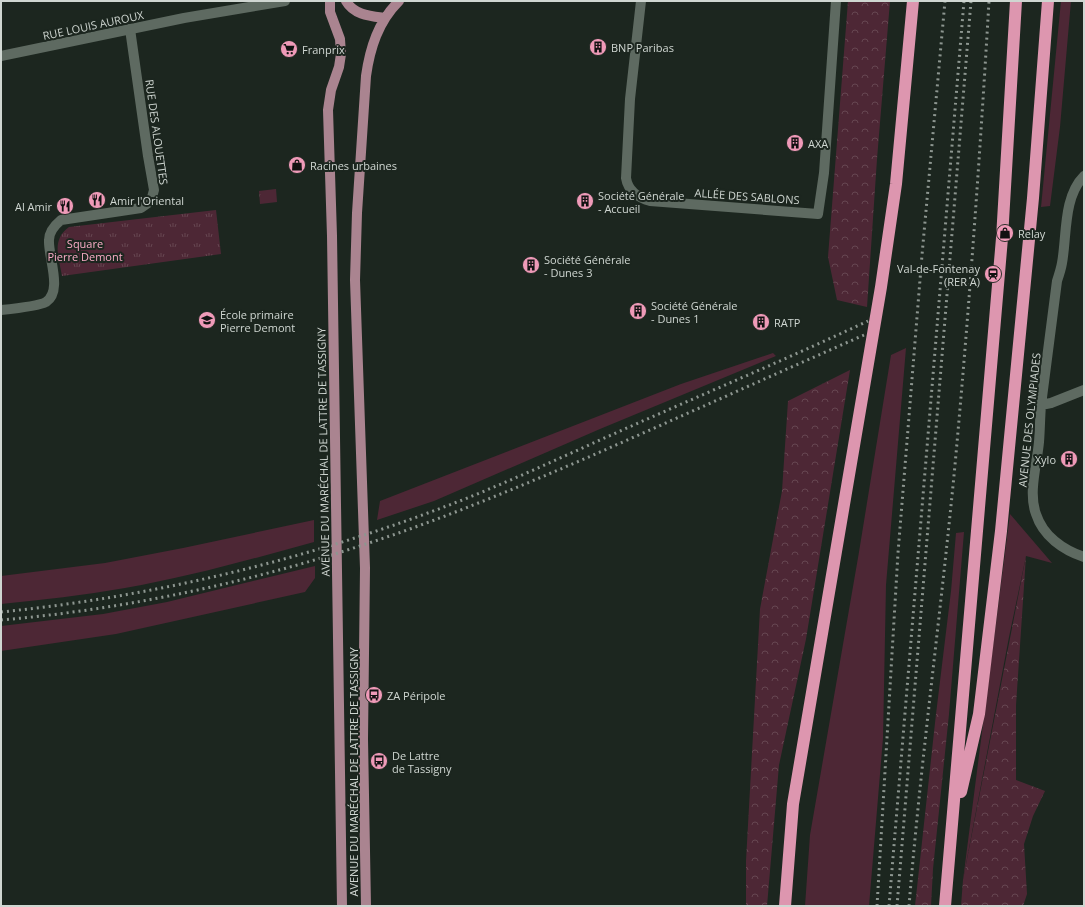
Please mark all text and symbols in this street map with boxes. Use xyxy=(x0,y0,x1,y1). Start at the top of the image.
street label: RUE LOUIS AUROUX xyxy=(41,7,145,43)
building icon: BNP Paribas xyxy=(588,37,608,57)
supermarket icon: Franprix xyxy=(279,39,299,59)
place label: BNP Paribas xyxy=(611,40,674,55)
place label: Franprix xyxy=(302,42,345,57)
street label: RUE DES ALOUETTES xyxy=(142,78,172,186)
building icon: AXA xyxy=(785,133,805,153)
place label: AXA xyxy=(808,136,828,151)
shop icon: Racines urbaines xyxy=(287,155,307,175)
place label: Racines urbaines xyxy=(310,158,397,173)
street label: ALLÉE DES SABLONS xyxy=(694,185,800,207)
place label: Société Générale - Accueil xyxy=(598,188,685,216)
restaurant icon: Amir l'Oriental xyxy=(87,190,107,210)
building icon: Société Générale - Accueil xyxy=(575,191,595,211)
place label: Amir l'Oriental xyxy=(110,193,184,208)
restaurant icon: Al Amir xyxy=(55,196,75,216)
place label: Al Amir xyxy=(15,199,52,214)
shop icon: Relay xyxy=(995,223,1015,243)
place label: Relay xyxy=(1018,226,1046,241)
park label: Square Pierre Demont xyxy=(47,236,123,264)
place label: Société Générale - Dunes 3 xyxy=(544,252,631,280)
building icon: Société Générale - Dunes 3 xyxy=(521,255,541,275)
place label: Val-de-Fontenay (RER A) xyxy=(897,261,980,289)
station icon: Val-de-Fontenay (RER A) xyxy=(983,264,1003,284)
place label: Société Générale - Dunes 1 xyxy=(651,298,738,326)
building icon: Société Générale - Dunes 1 xyxy=(628,301,648,321)
place label: École primaire Pierre Demont xyxy=(220,307,295,335)
school or university icon: École primaire Pierre Demont xyxy=(197,310,217,330)
building icon: RATP xyxy=(751,312,771,332)
place label: RATP xyxy=(774,315,801,330)
street label: AVENUE DU MARÉCHAL DE LATTRE DE TASSIGNY xyxy=(313,326,333,577)
street label: AVENUE DES OLYMPIADES xyxy=(1014,352,1044,488)
building icon: Xylo xyxy=(1059,449,1079,469)
place label: Xylo xyxy=(1035,452,1056,467)
street label: AVENUE DU MARÉCHAL DE LATTRE DE TASSIGNY xyxy=(346,647,361,897)
bus stop icon: ZA Péripole xyxy=(364,685,384,705)
place label: ZA Péripole xyxy=(387,688,445,703)
place label: De Lattre de Tassigny xyxy=(392,748,452,776)
bus stop icon: De Lattre de Tassigny xyxy=(369,751,389,771)

